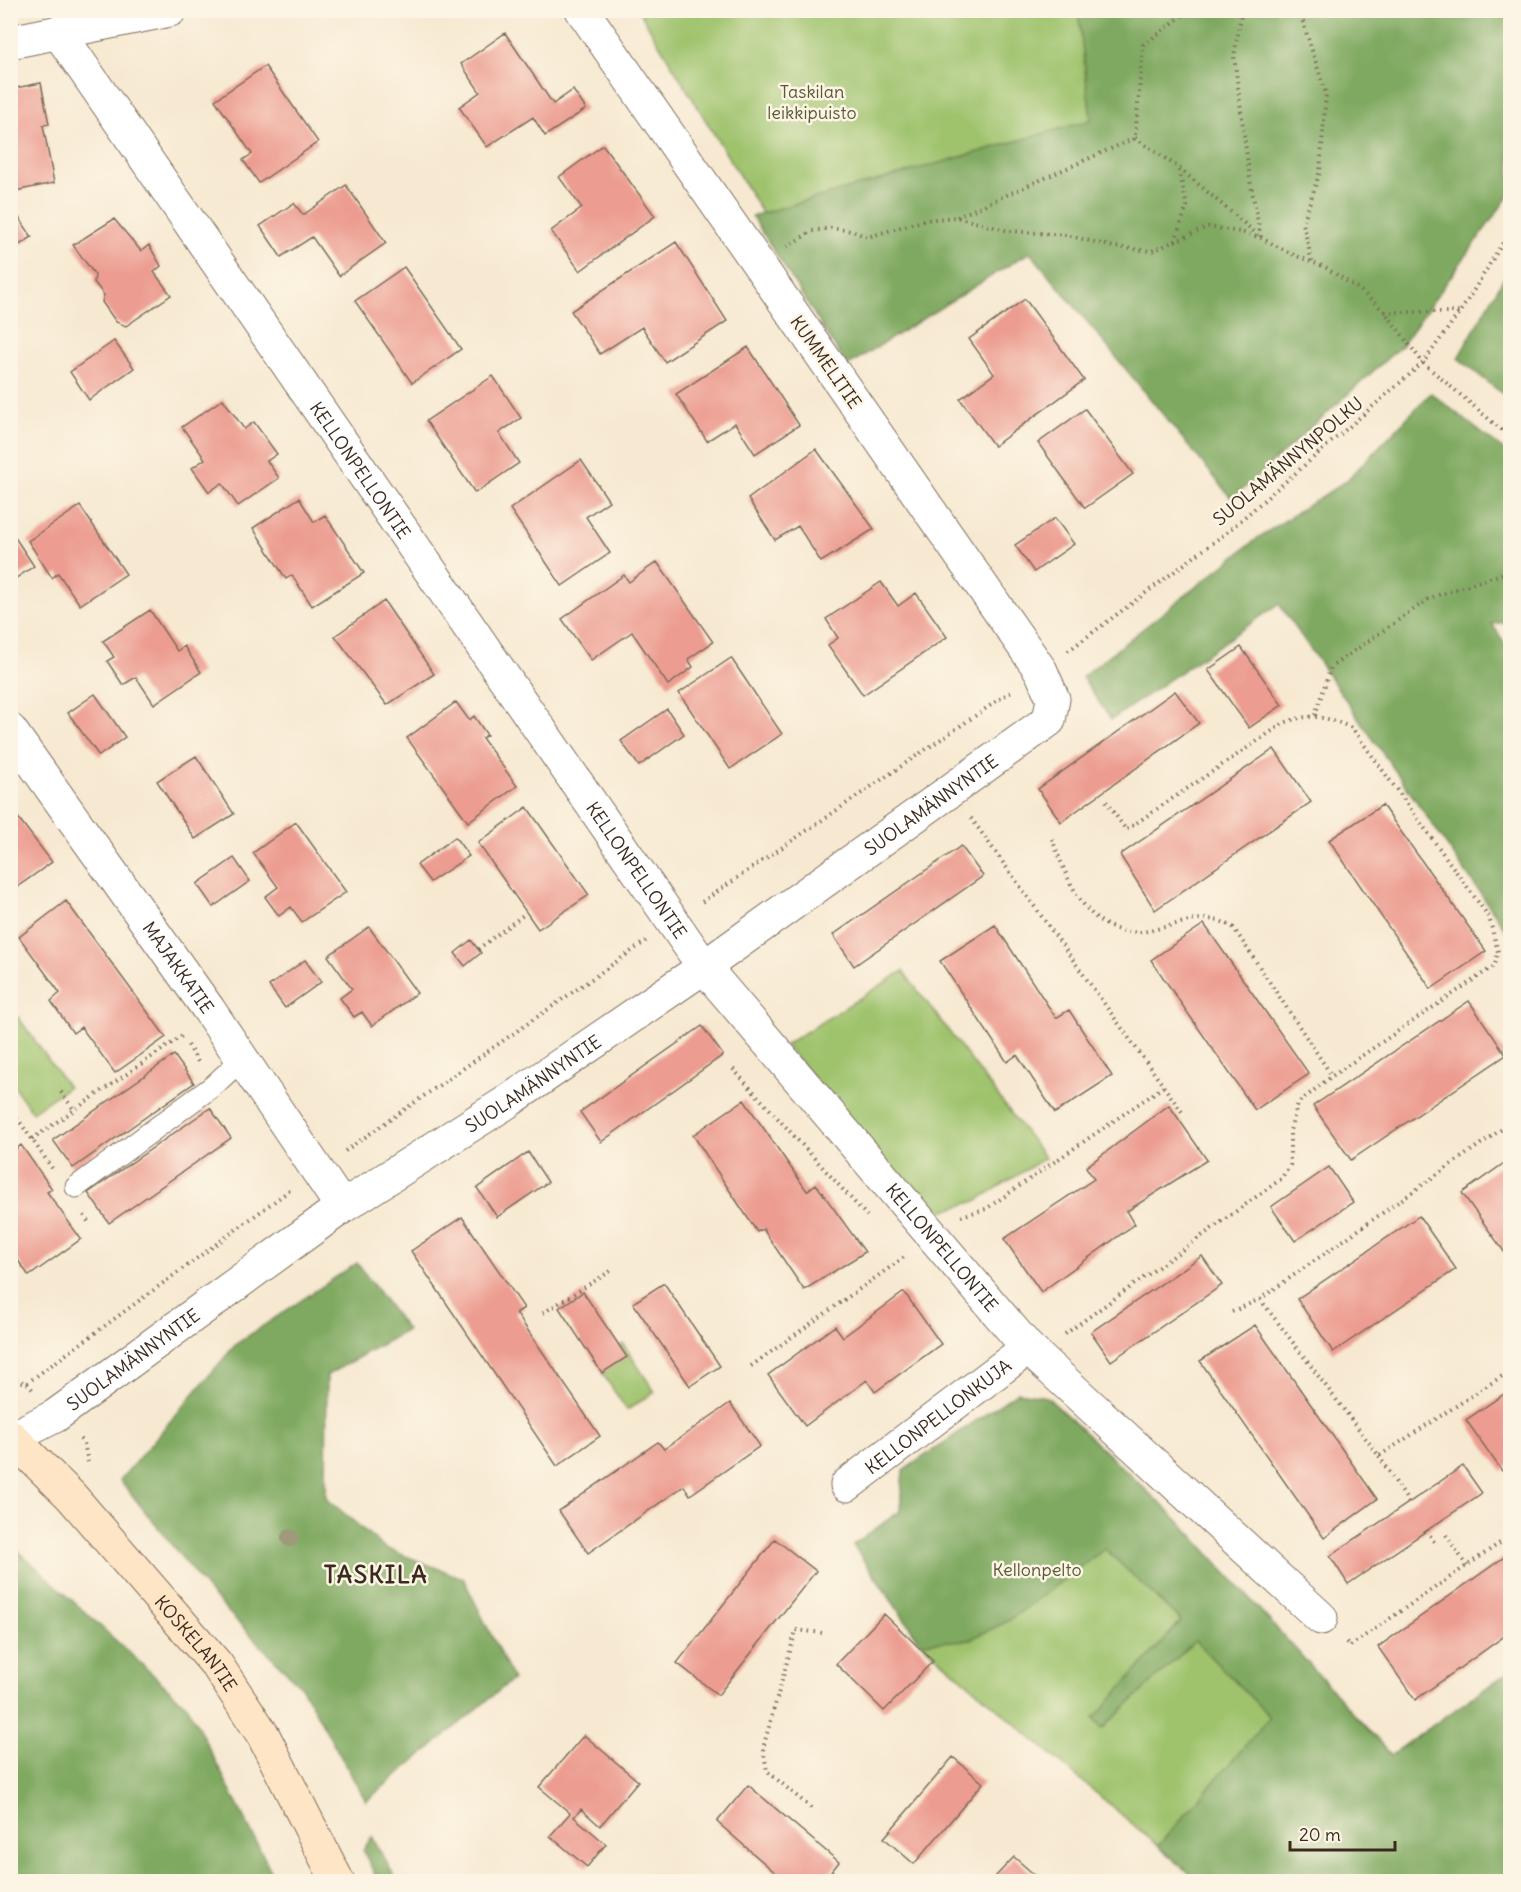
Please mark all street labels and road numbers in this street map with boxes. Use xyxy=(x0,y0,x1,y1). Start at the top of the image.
street label: KUMMELITIE xyxy=(785,311,867,413)
street label: SUOLAMÄNNYNPOLKU xyxy=(1208,391,1368,531)
street label: KELLONPELLONTIE xyxy=(305,397,416,543)
street label: SUOLAMÄNNYNTIE xyxy=(860,749,1002,860)
street label: KELLONPELLONTIE xyxy=(582,797,692,943)
street label: MAJAKKATIE xyxy=(138,917,219,1018)
street label: SUOLAMÄNNYNTIE xyxy=(461,1030,605,1137)
street label: KELLONPELLONTIE xyxy=(881,1178,1003,1316)
street label: SUOLAMÄNNYNTIE xyxy=(62,1303,204,1415)
street label: KELLONPELLONKUJA xyxy=(860,1353,1016,1479)
street label: KOSKELANTIE xyxy=(150,1590,243,1696)

